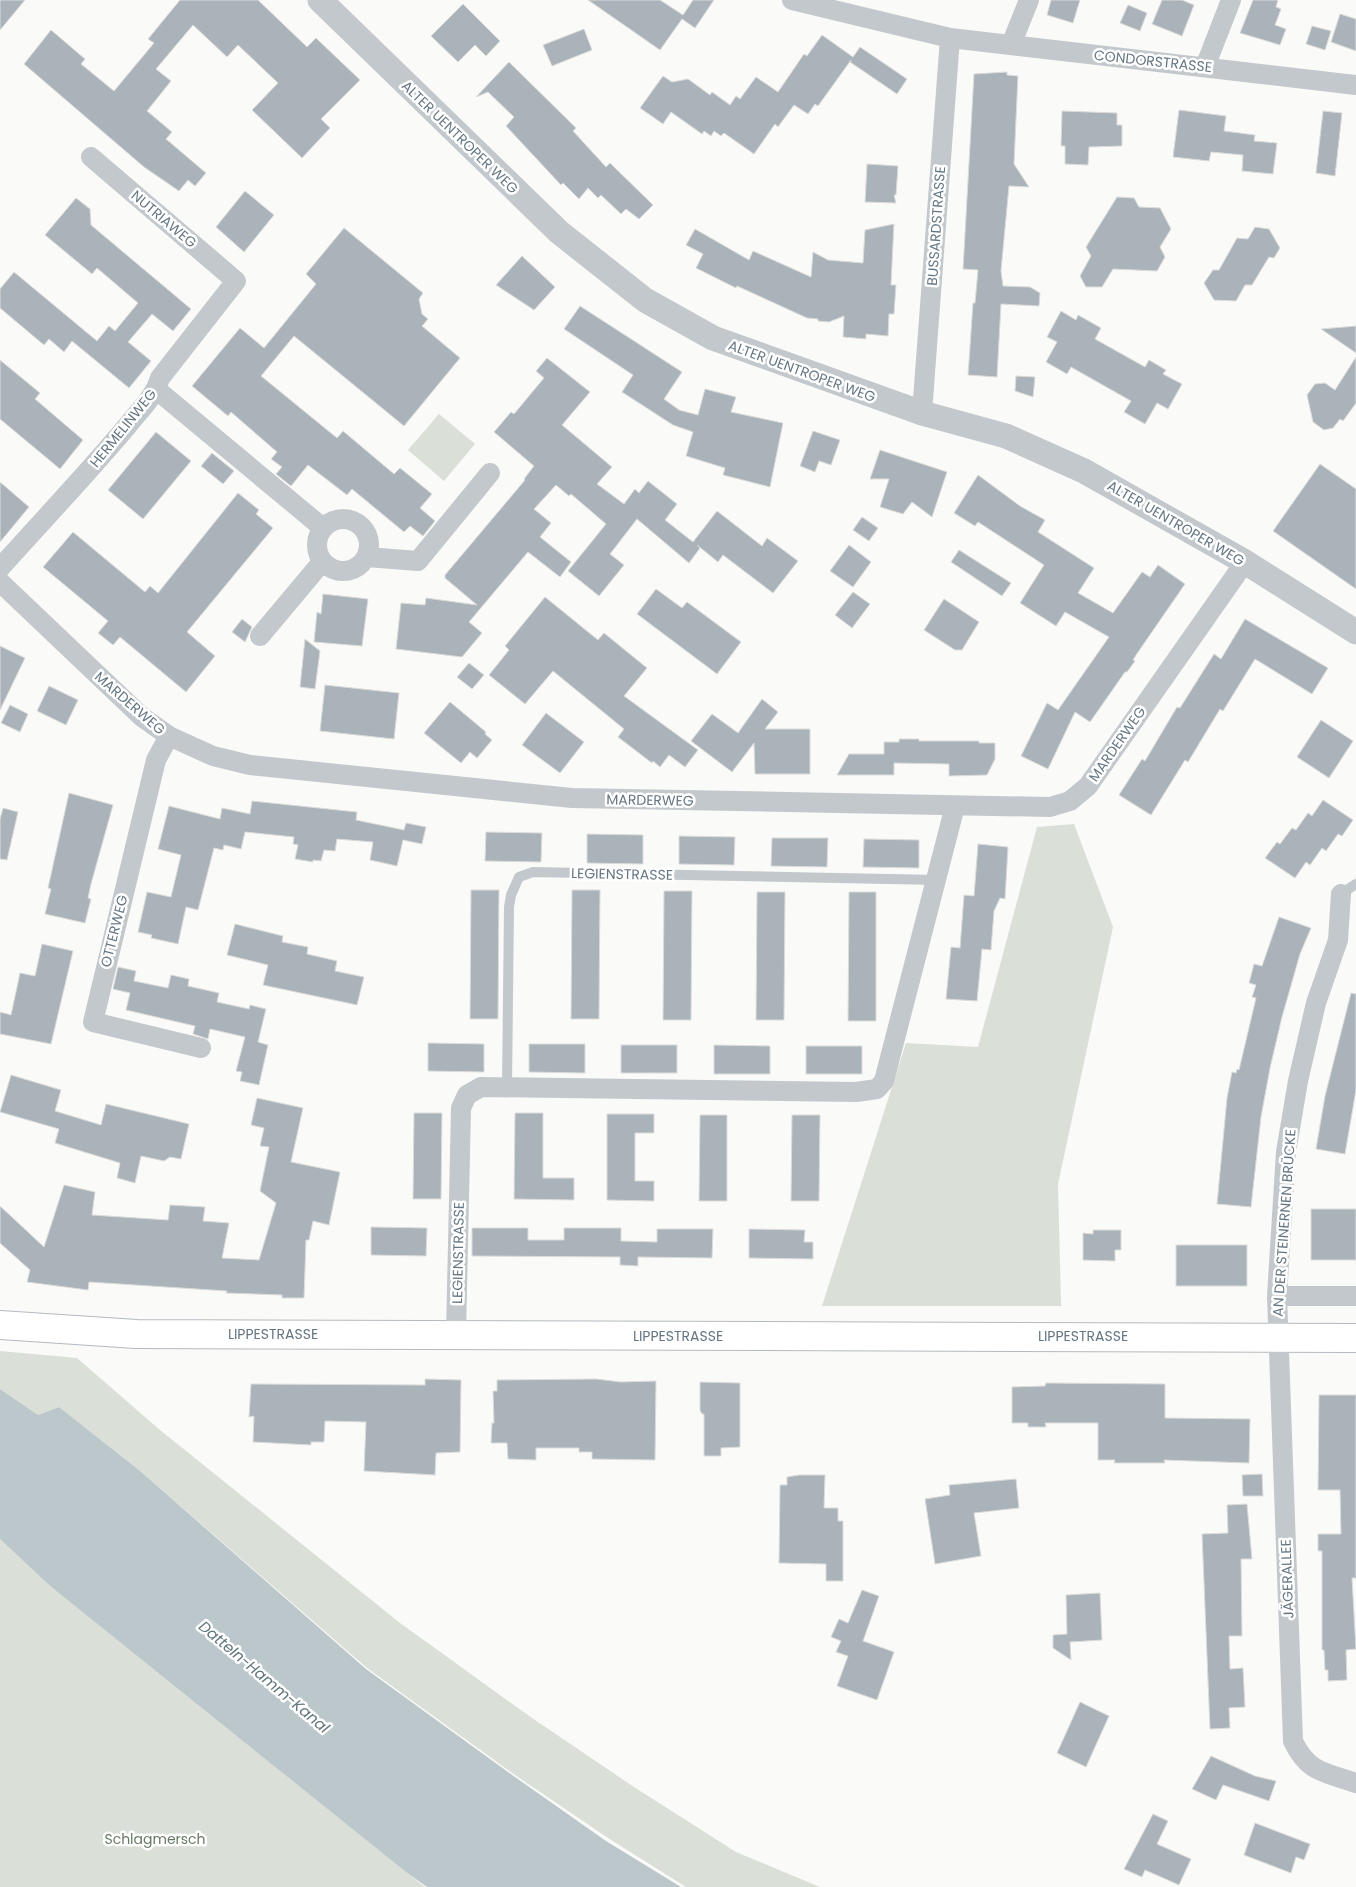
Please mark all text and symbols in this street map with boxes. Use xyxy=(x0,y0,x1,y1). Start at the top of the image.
street label: CONDORSTRASSE xyxy=(1093,45,1213,77)
street label: ALTER UENTROPER WEG xyxy=(397,76,523,198)
street label: BUSSARDSTRASSE xyxy=(922,166,950,286)
street label: NUTRIAWEG xyxy=(127,186,201,252)
street label: ALTER UENTROPER WEG xyxy=(726,335,878,407)
street label: HERMELINWEG xyxy=(85,384,161,471)
street label: ALTER UENTROPER WEG xyxy=(1104,476,1248,571)
street label: MARDERWEG xyxy=(90,667,170,739)
street label: MARDERWEG xyxy=(1084,702,1150,786)
street label: MARDERWEG xyxy=(606,789,694,811)
street label: LEGIENSTRASSE xyxy=(571,863,673,885)
street label: OTTERWEG xyxy=(95,893,133,969)
street label: AN DER STEINERNEN BRÜCKE xyxy=(1267,1129,1301,1317)
street label: LEGIENSTRASSE xyxy=(447,1202,469,1304)
street label: LIPPESTRASSE xyxy=(228,1324,318,1344)
street label: LIPPESTRASSE xyxy=(633,1326,723,1346)
street label: LIPPESTRASSE xyxy=(1038,1326,1128,1346)
street label: JÄGERALLEE xyxy=(1276,1539,1298,1619)
water label: Datteln-Hamm-Kanal xyxy=(194,1616,334,1738)
park label: Schlagmersch xyxy=(104,1829,206,1849)

